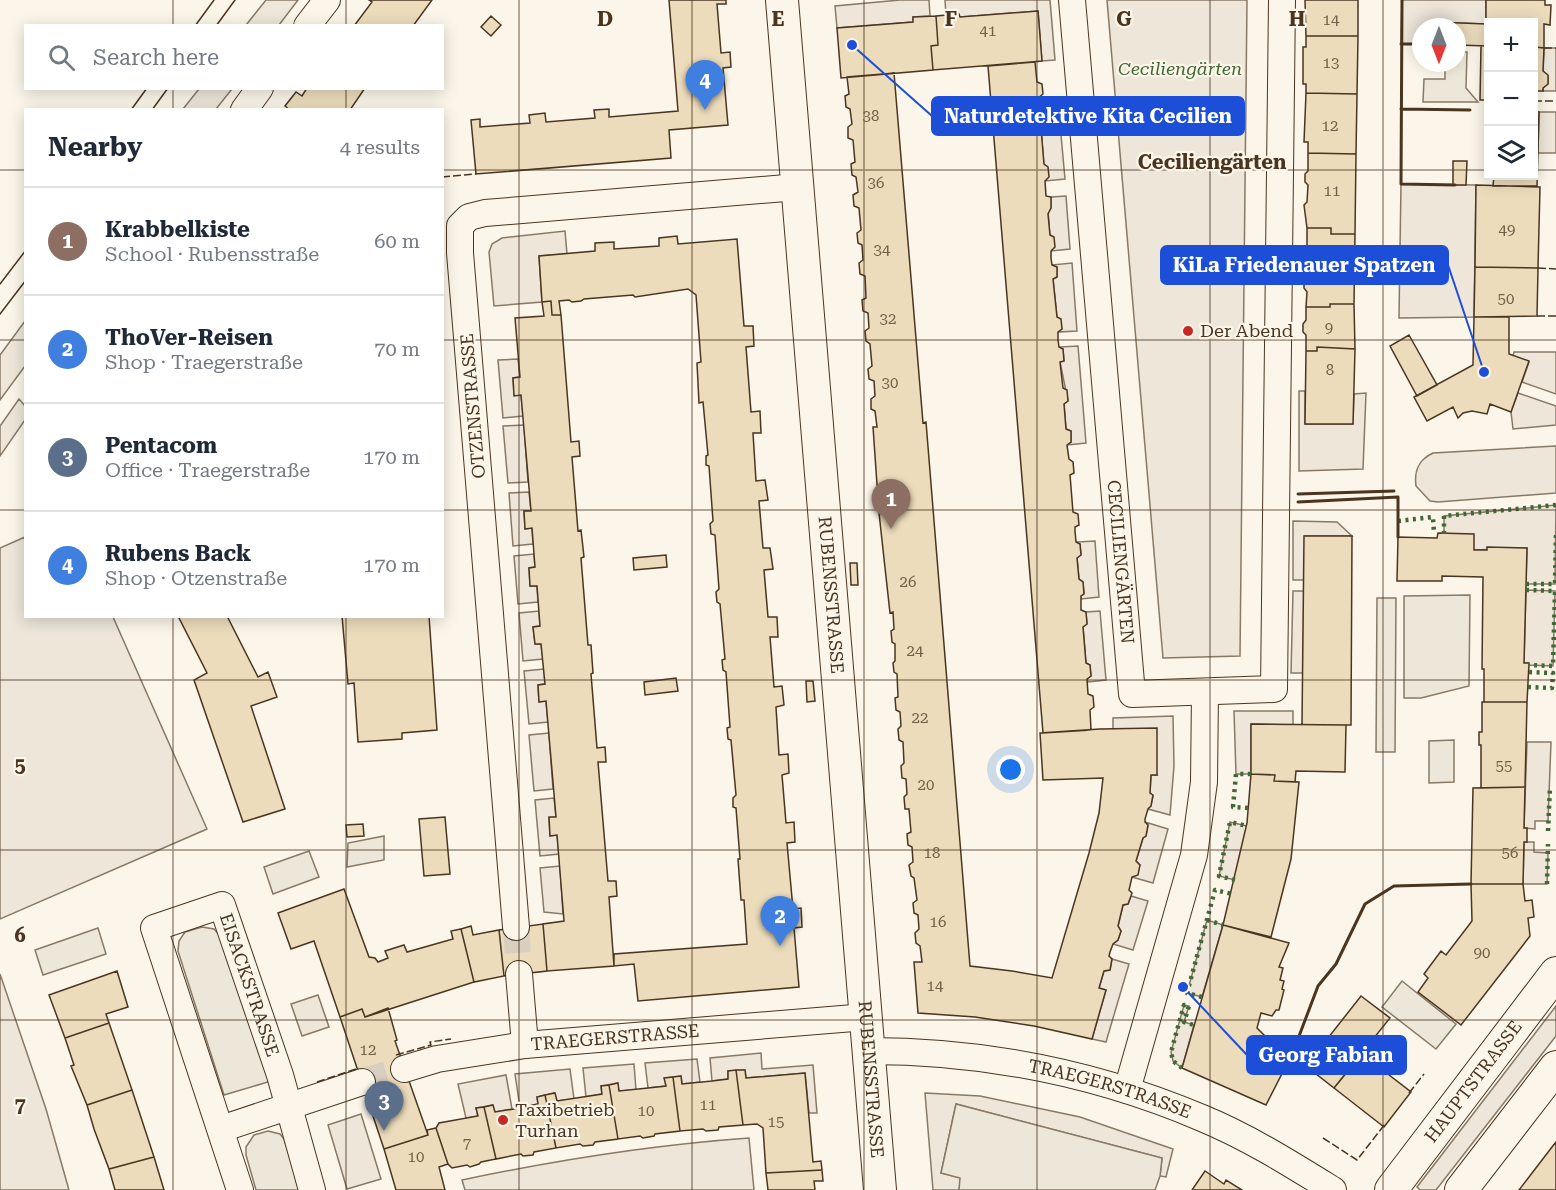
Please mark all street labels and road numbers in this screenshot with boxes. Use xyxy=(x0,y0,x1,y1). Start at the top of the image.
street label: OTZENSTRASSE xyxy=(456,333,489,479)
street label: CECILIENGÄRTEN xyxy=(1104,479,1139,645)
street label: RUBENSSTRASSE xyxy=(815,515,848,675)
street label: EISACKSTRASSE xyxy=(216,910,284,1059)
street label: RUBENSSTRASSE xyxy=(854,1000,888,1159)
street label: HAUPTSTRASSE xyxy=(1420,1016,1526,1147)
street label: TRAEGERSTRASSE xyxy=(530,1020,700,1054)
street label: TRAEGERSTRASSE xyxy=(1027,1055,1195,1122)

